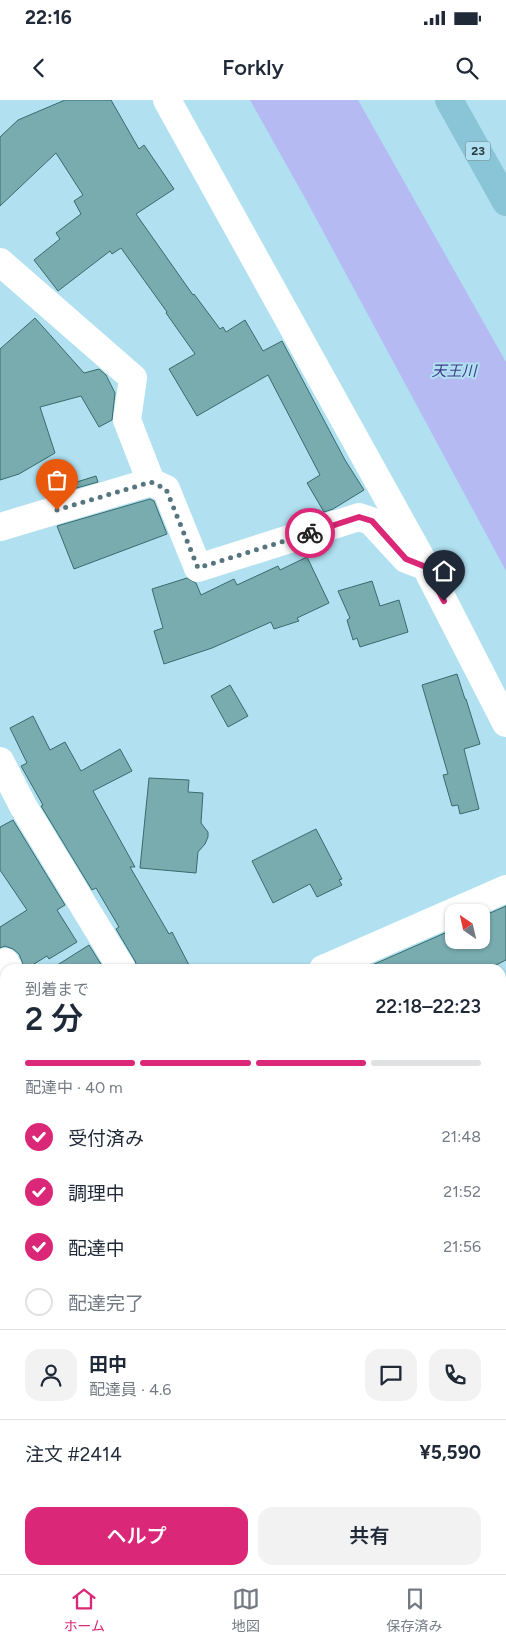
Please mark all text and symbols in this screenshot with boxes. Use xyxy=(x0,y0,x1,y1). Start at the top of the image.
text: 22:16 xyxy=(25,6,72,29)
icon: back xyxy=(25,54,53,82)
text: Forkly xyxy=(222,54,284,81)
icon: search xyxy=(453,54,481,82)
road number: 23 xyxy=(466,141,490,160)
water label: 天王川 xyxy=(431,362,478,380)
pin xyxy=(36,459,78,510)
icon: bag xyxy=(43,466,71,494)
courier xyxy=(285,508,335,558)
icon: bike xyxy=(296,519,324,547)
pin xyxy=(423,550,465,601)
icon: home xyxy=(430,557,458,585)
north arrow xyxy=(445,904,490,949)
map controls xyxy=(445,904,490,949)
text: 到着まで xyxy=(25,980,89,999)
text: 22:18–22:23 xyxy=(376,995,481,1018)
text: 2 分 xyxy=(25,1000,83,1038)
text: 配達中 · 40 m xyxy=(25,1078,123,1097)
icon: check xyxy=(25,1123,53,1151)
text: 受付済み xyxy=(68,1127,144,1150)
text: 21:48 xyxy=(442,1127,481,1146)
icon: check xyxy=(25,1178,53,1206)
text: 調理中 xyxy=(68,1182,125,1205)
text: 21:52 xyxy=(443,1182,481,1201)
icon: check xyxy=(25,1233,53,1261)
text: 配達中 xyxy=(68,1237,125,1260)
text: 21:56 xyxy=(443,1237,481,1256)
text: 配達完了 xyxy=(68,1292,144,1315)
button: person xyxy=(25,1349,77,1401)
button: chat xyxy=(365,1349,417,1401)
button: phone xyxy=(429,1349,481,1401)
text: 田中 xyxy=(89,1353,127,1376)
text: 配達員 · 4.6 xyxy=(89,1380,171,1399)
text: ¥5,590 xyxy=(419,1441,481,1464)
text: 注文 #2414 xyxy=(25,1443,122,1466)
button: ヘルプ xyxy=(25,1507,248,1565)
button: 共有 xyxy=(258,1507,481,1565)
tab: ホーム xyxy=(63,1585,105,1635)
tab: 地図 xyxy=(232,1585,260,1635)
tab: 保存済み xyxy=(387,1585,443,1635)

